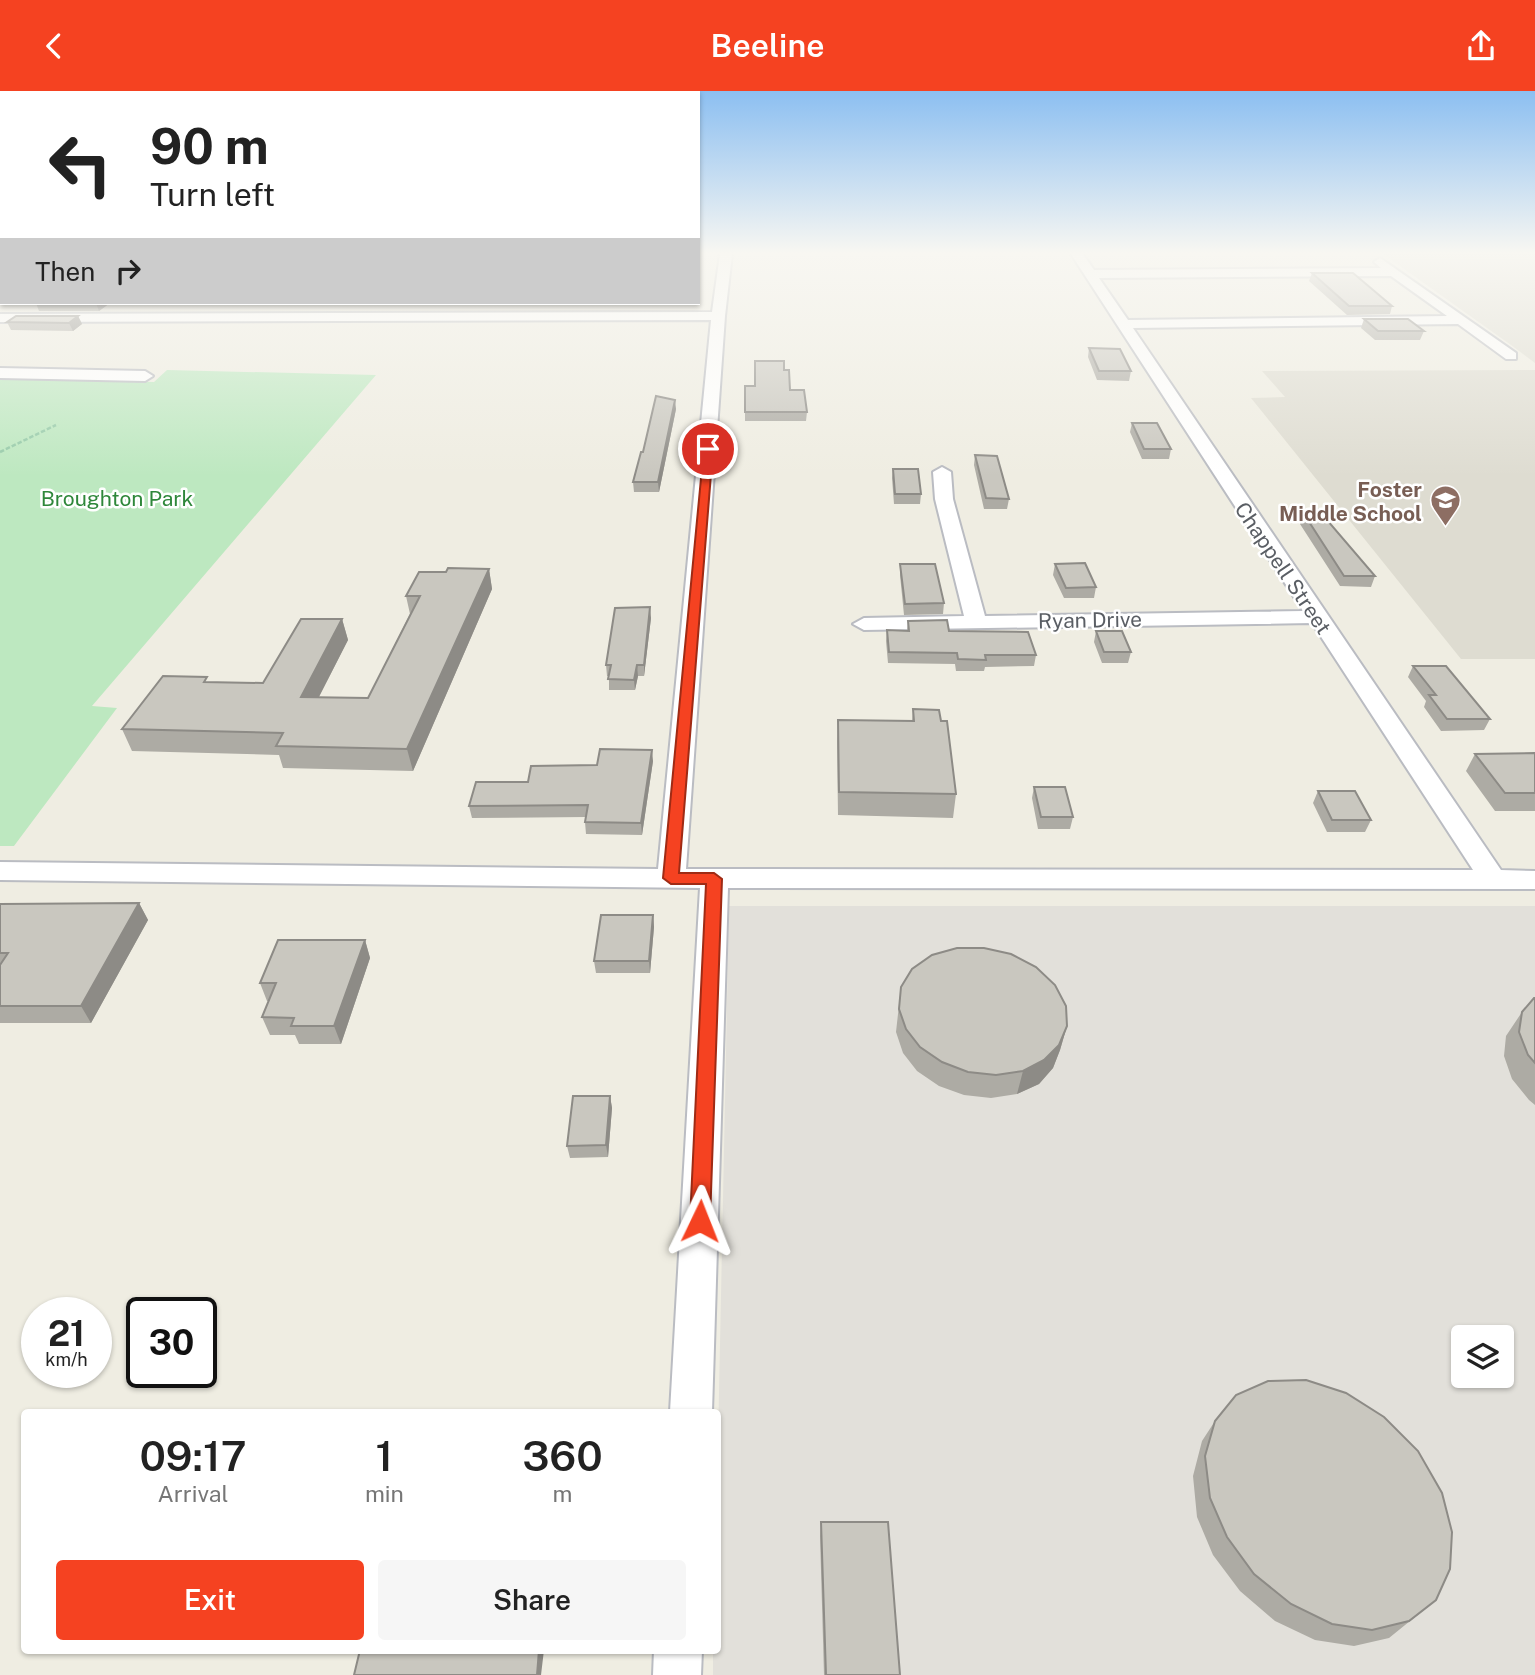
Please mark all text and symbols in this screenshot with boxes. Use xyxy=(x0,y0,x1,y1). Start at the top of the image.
icon: back xyxy=(35,27,73,65)
text: Beeline xyxy=(711,27,824,64)
icon: share xyxy=(1462,27,1500,65)
text: 90 m xyxy=(150,117,269,175)
icon: left xyxy=(35,119,126,210)
text: Turn left xyxy=(150,176,275,213)
icon: right xyxy=(109,252,147,290)
text: Then xyxy=(35,256,95,287)
pin xyxy=(678,419,738,479)
icon: arrive xyxy=(689,430,727,468)
place label: Foster Middle School xyxy=(1279,477,1422,526)
school or university icon: Foster Middle School xyxy=(1428,484,1462,528)
park label: Broughton Park xyxy=(41,486,194,511)
street label: Chappell Street xyxy=(1230,497,1336,639)
street label: Ryan Drive xyxy=(1038,607,1142,633)
position arrow xyxy=(663,1184,737,1258)
speed limit sign: 30 xyxy=(126,1297,217,1388)
text: 21 xyxy=(48,1313,85,1354)
map controls xyxy=(1451,1325,1514,1388)
button: layers xyxy=(1451,1325,1514,1388)
text: km/h xyxy=(45,1349,88,1370)
text: 09:17 xyxy=(139,1431,247,1480)
text: 1 xyxy=(376,1431,393,1480)
text: 360 xyxy=(522,1431,603,1480)
text: Arrival xyxy=(157,1480,228,1507)
text: min xyxy=(365,1480,404,1507)
text: m xyxy=(552,1480,572,1507)
button: Exit xyxy=(56,1560,364,1640)
button: Share xyxy=(378,1560,686,1640)

